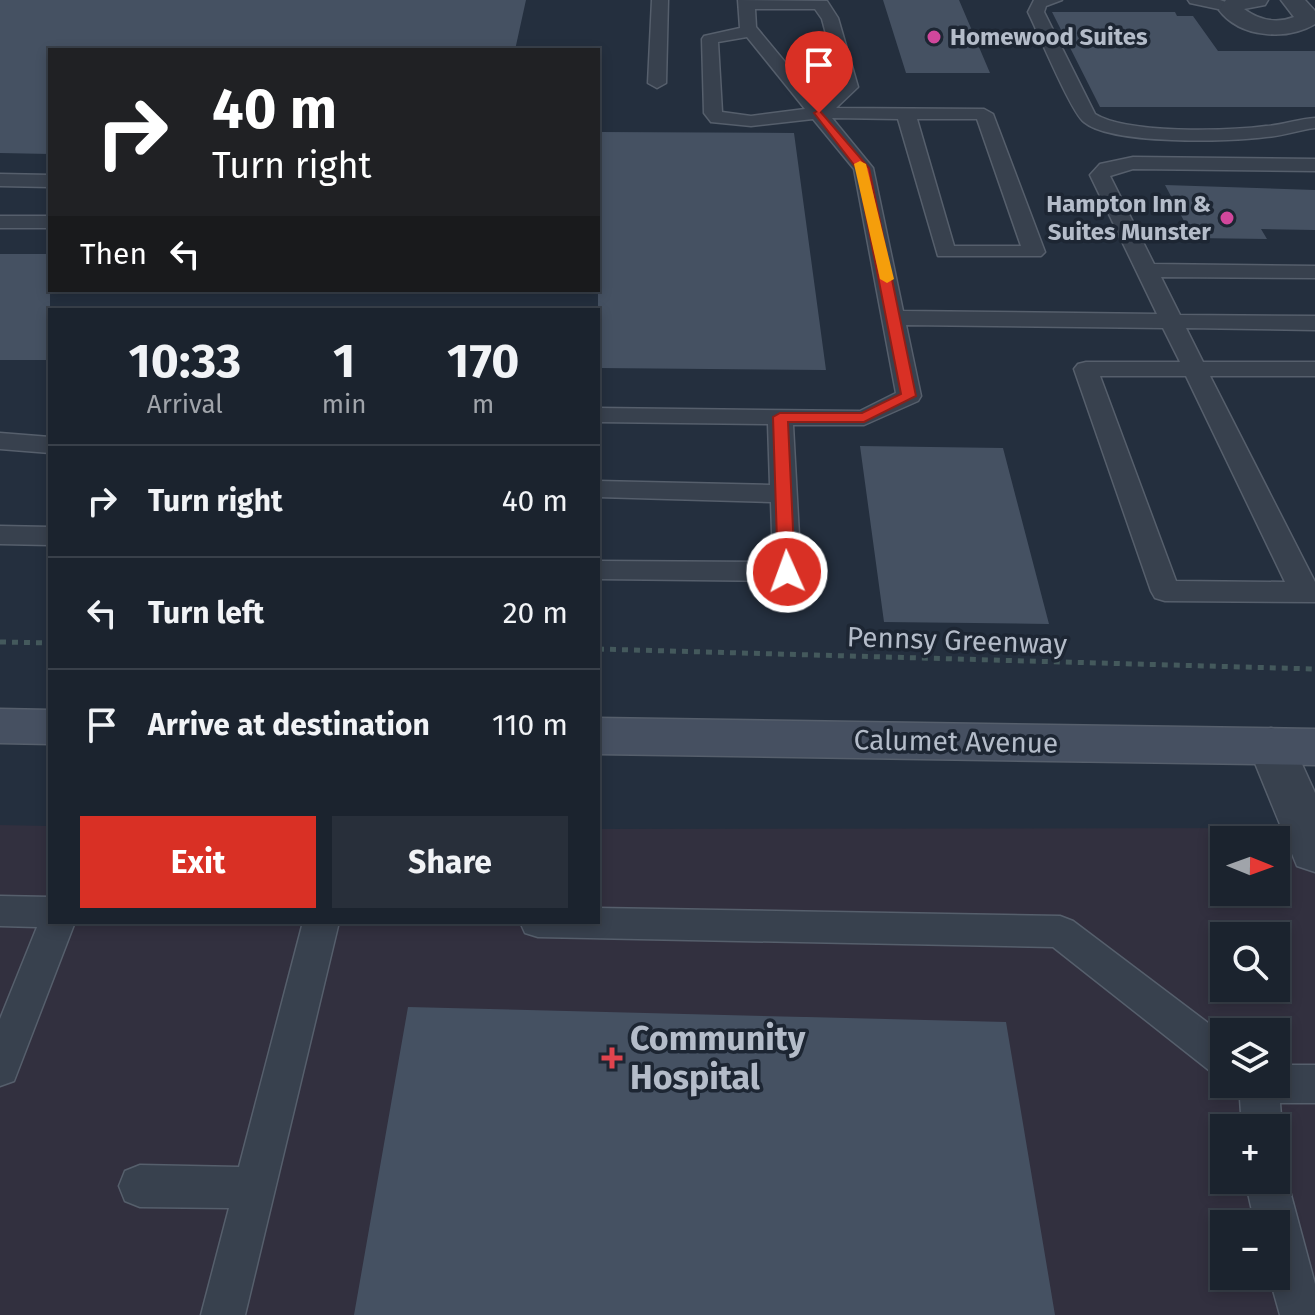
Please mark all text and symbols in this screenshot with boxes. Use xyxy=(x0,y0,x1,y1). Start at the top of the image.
place label: Homewood Suites xyxy=(950,23,1148,51)
marker: Homewood Suites xyxy=(925,28,943,46)
pin xyxy=(785,31,853,113)
icon: arrive xyxy=(797,43,841,87)
text: 40 m xyxy=(212,76,337,143)
icon: right xyxy=(80,80,184,184)
text: Turn right xyxy=(212,144,372,188)
place label: Hampton Inn & Suites Munster xyxy=(1046,190,1211,246)
marker: Hampton Inn & Suites Munster xyxy=(1218,209,1236,227)
icon: left xyxy=(163,232,207,276)
text: Then xyxy=(80,236,147,272)
text: 10:33 xyxy=(129,332,241,390)
text: 1 xyxy=(333,332,355,390)
text: 170 xyxy=(447,332,519,390)
text: Arrival xyxy=(147,389,223,420)
text: min xyxy=(322,389,367,420)
text: m xyxy=(472,389,494,420)
icon: right xyxy=(80,479,124,523)
text: Turn right xyxy=(148,483,283,519)
text: 40 m xyxy=(502,483,568,519)
position arrow xyxy=(745,530,829,614)
icon: left xyxy=(80,591,124,635)
text: Turn left xyxy=(148,595,264,631)
text: 20 m xyxy=(503,595,568,631)
street label: Pennsy Greenway xyxy=(846,620,1068,661)
icon: arrive xyxy=(80,703,124,747)
text: Arrive at destination xyxy=(148,707,430,743)
text: 110 m xyxy=(492,707,568,743)
street label: Calumet Avenue xyxy=(853,723,1059,760)
button: Exit xyxy=(80,816,316,908)
button: Share xyxy=(332,816,568,908)
north arrow xyxy=(1210,826,1290,906)
map controls xyxy=(1210,826,1290,1290)
button: search xyxy=(1210,922,1290,1002)
place label: Community Hospital xyxy=(630,1018,806,1098)
button: layers xyxy=(1210,1018,1290,1098)
marker: Community Hospital xyxy=(601,1047,623,1069)
button: + xyxy=(1210,1114,1290,1194)
button: − xyxy=(1210,1210,1290,1290)

